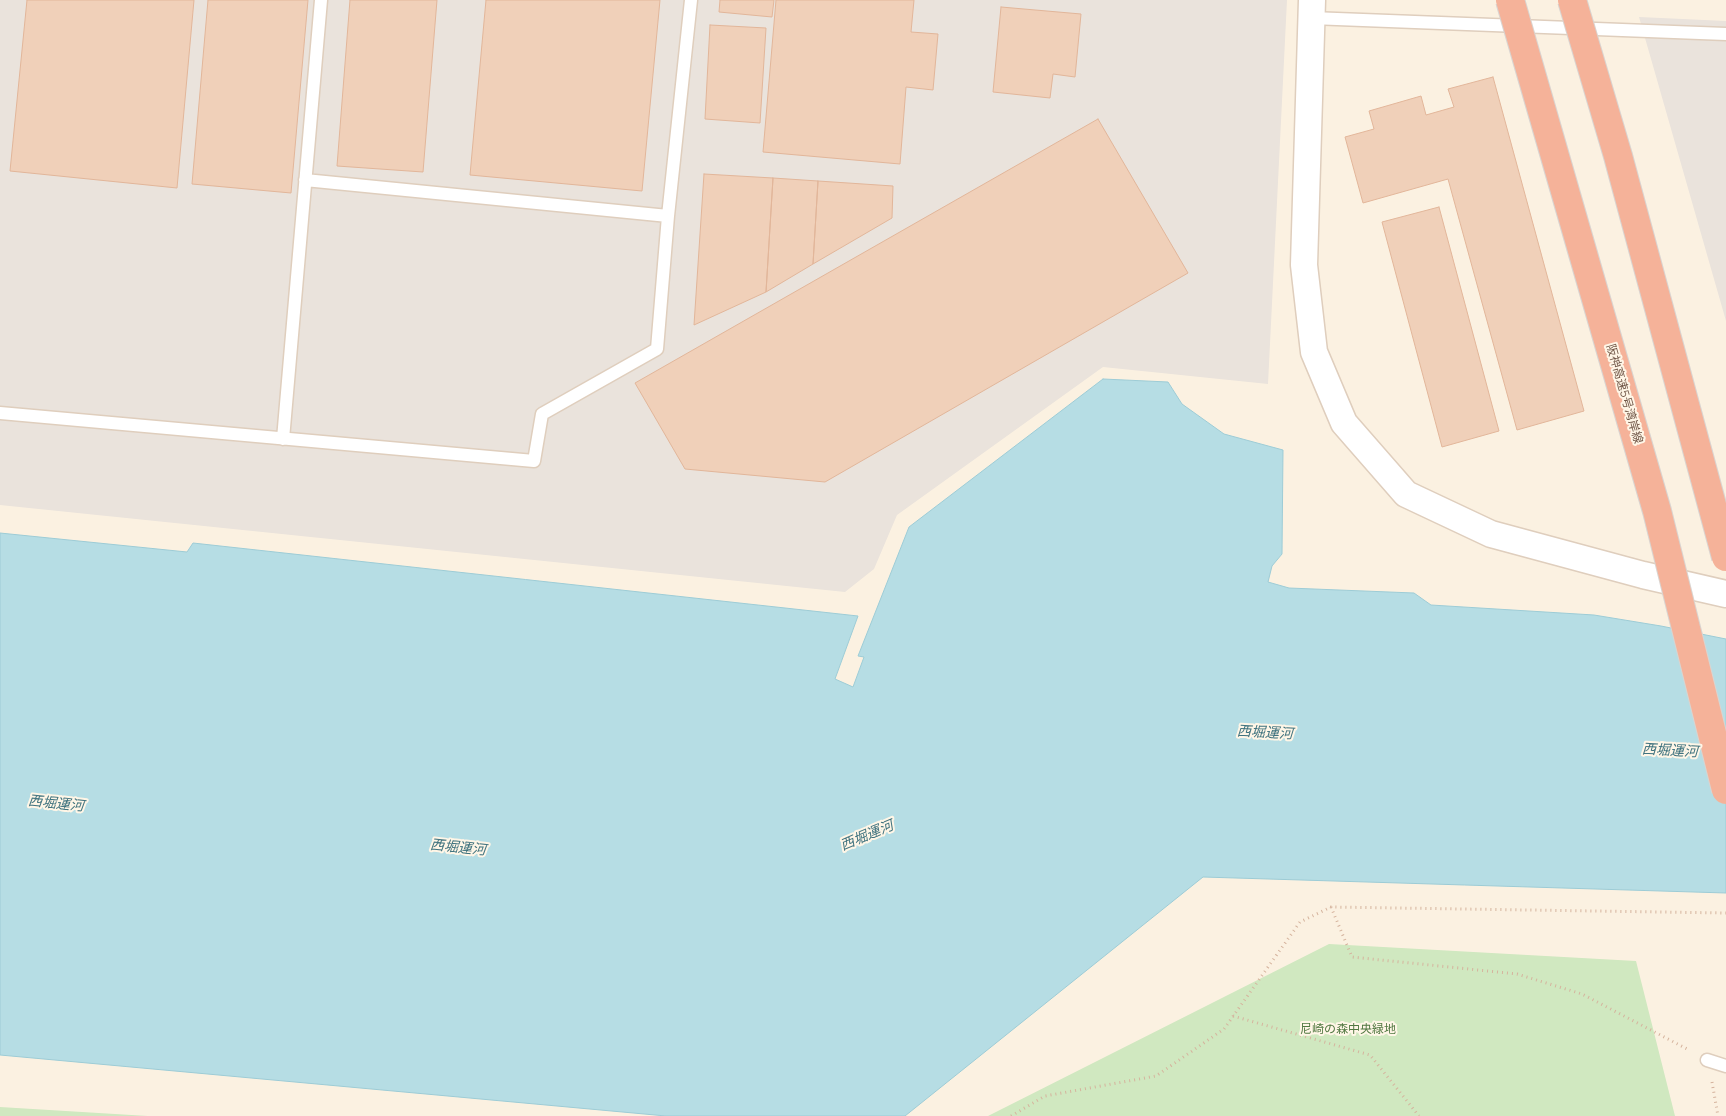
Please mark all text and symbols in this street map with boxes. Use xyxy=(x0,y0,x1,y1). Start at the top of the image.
street label: 阪神高速5号湾岸線 xyxy=(1603,343,1645,445)
water label: 西堀運河 xyxy=(1237,723,1293,743)
water label: 西堀運河 xyxy=(1642,741,1698,761)
water label: 西堀運河 xyxy=(27,793,85,815)
water label: 西堀運河 xyxy=(838,817,896,855)
water label: 西堀運河 xyxy=(429,837,487,859)
park label: 尼崎の森中央緑地 xyxy=(1300,1023,1396,1037)

